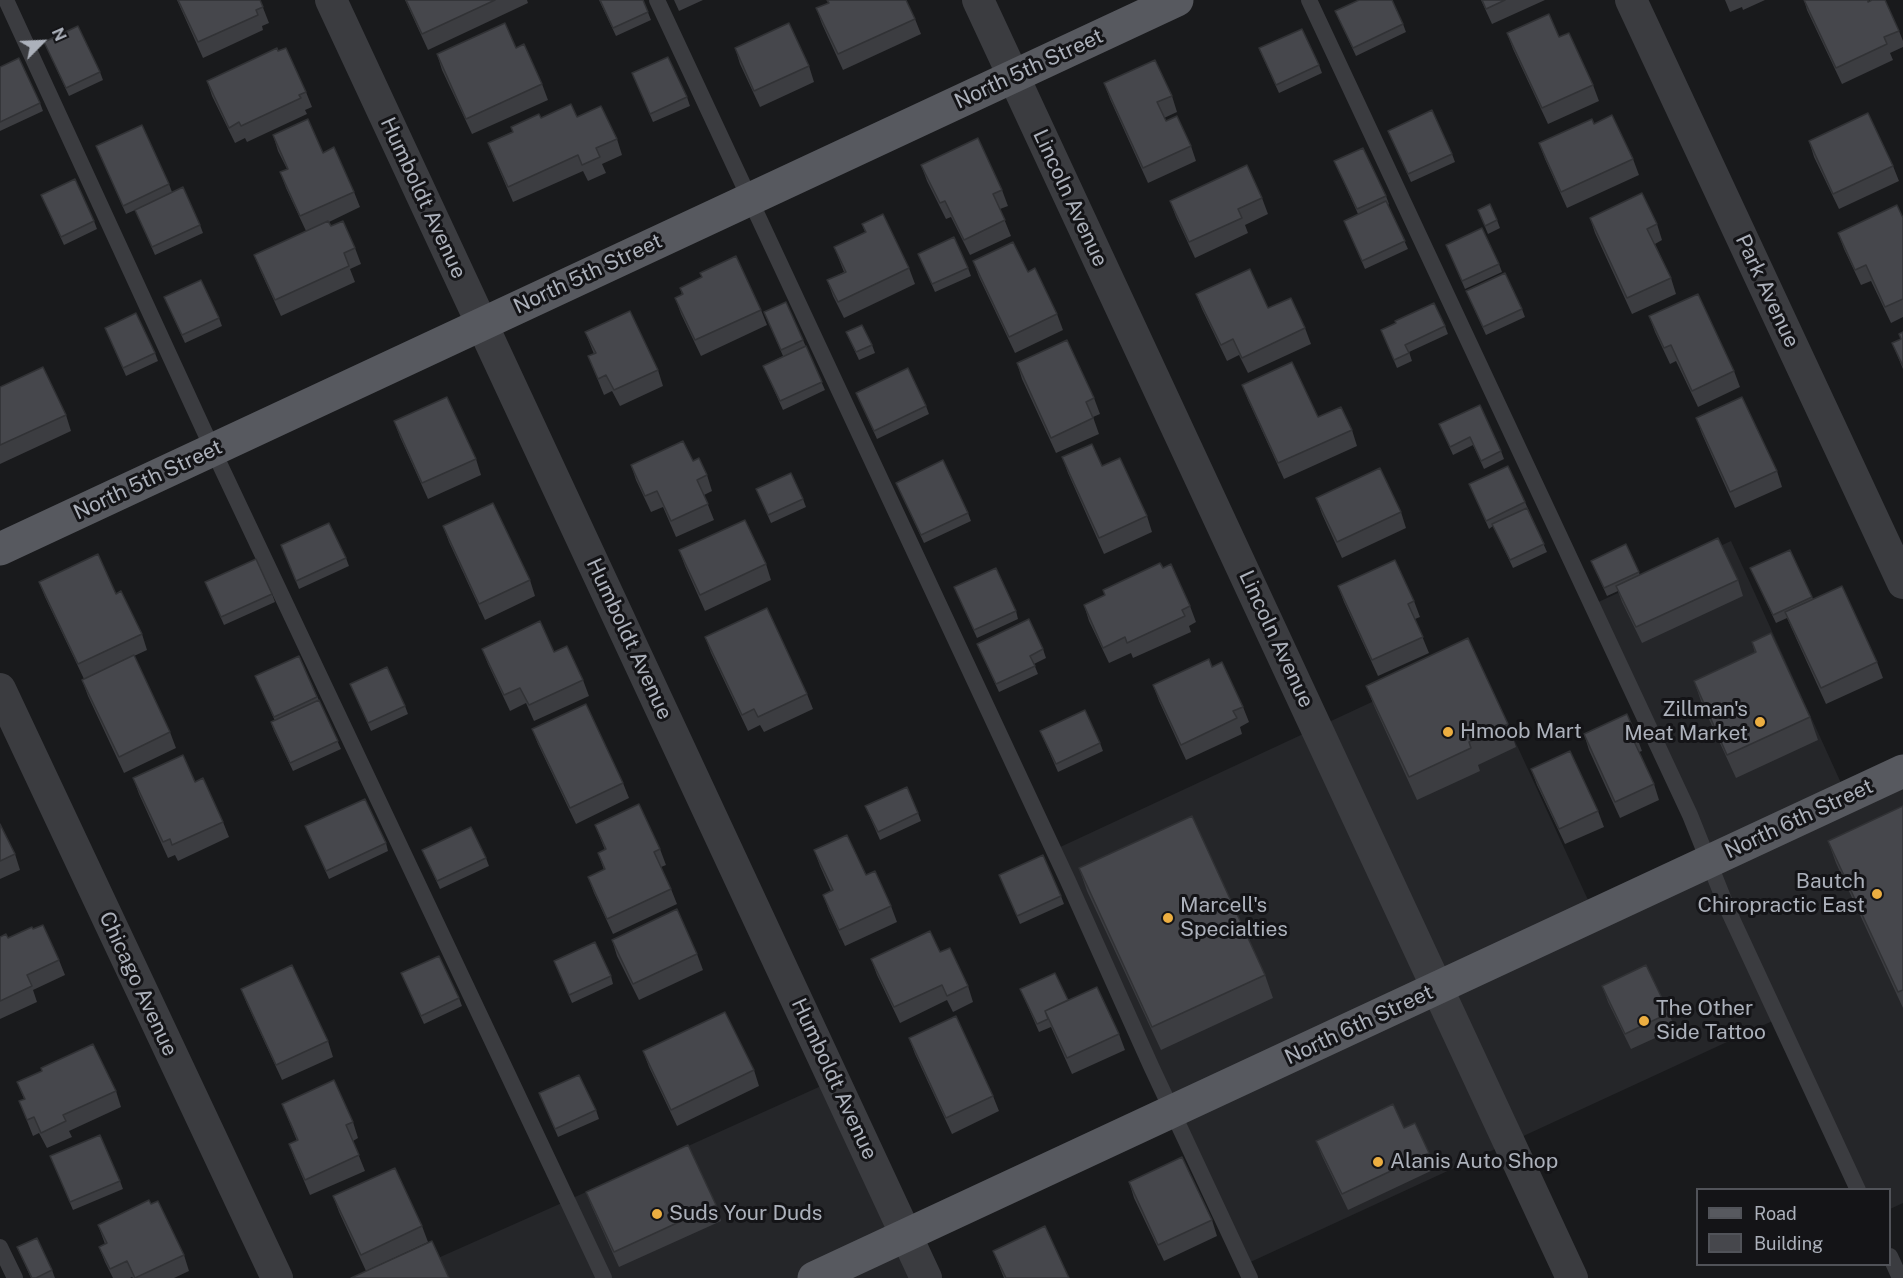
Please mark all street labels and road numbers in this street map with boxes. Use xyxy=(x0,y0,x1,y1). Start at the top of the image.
street label: North 5th Street xyxy=(951,24,1107,114)
street label: Humboldt Avenue xyxy=(375,113,471,283)
street label: Lincoln Avenue xyxy=(1027,125,1113,271)
street label: North 5th Street xyxy=(510,229,666,319)
street label: Park Avenue xyxy=(1730,230,1804,352)
street label: North 5th Street xyxy=(70,435,226,525)
street label: Humboldt Avenue xyxy=(581,554,677,724)
street label: Lincoln Avenue xyxy=(1233,566,1319,712)
street label: North 6th Street xyxy=(1721,774,1877,864)
street label: Chicago Avenue xyxy=(94,908,182,1060)
street label: North 6th Street xyxy=(1281,980,1437,1070)
street label: Humboldt Avenue xyxy=(786,994,882,1164)

